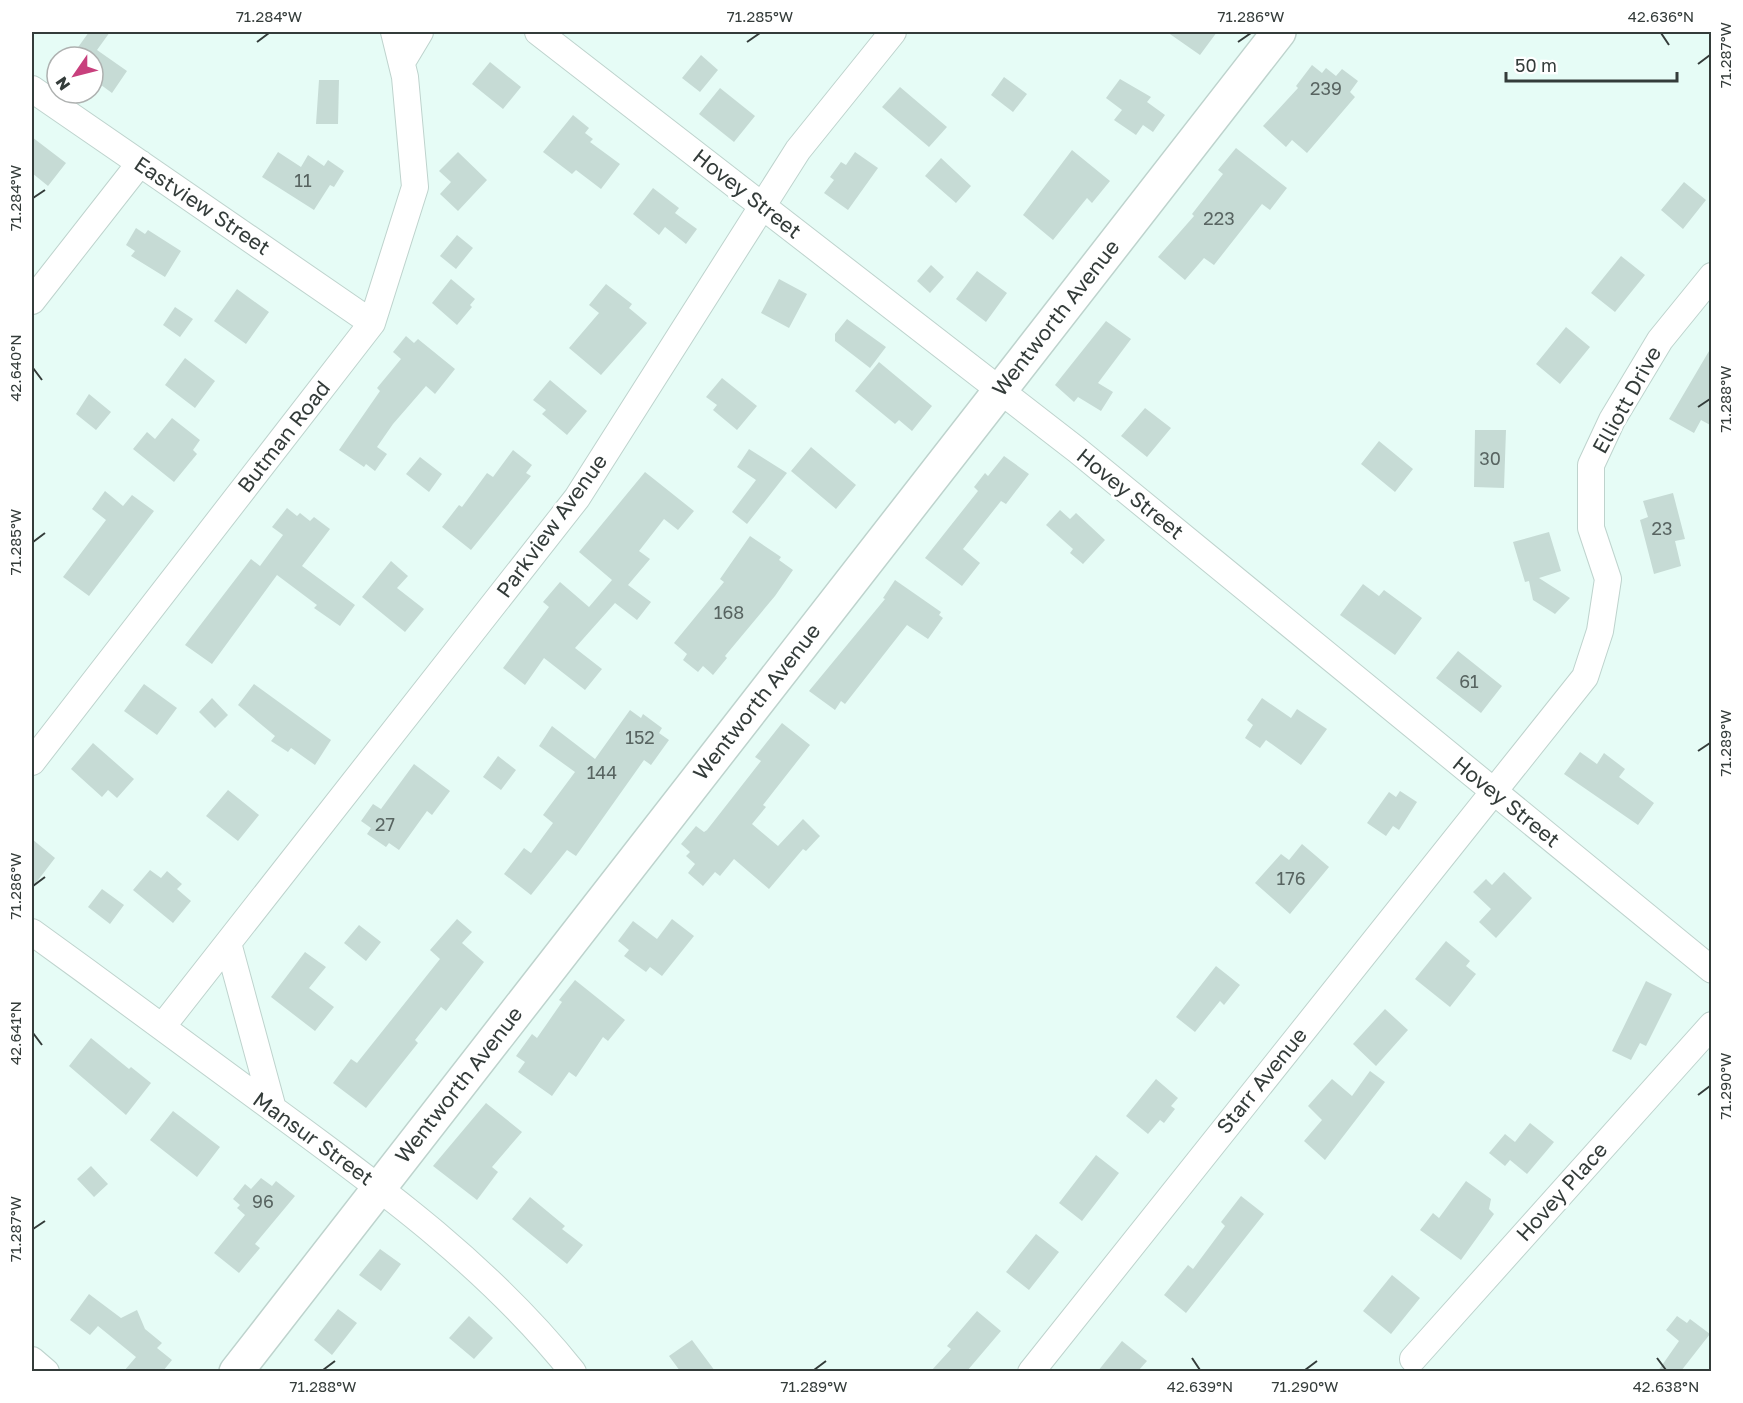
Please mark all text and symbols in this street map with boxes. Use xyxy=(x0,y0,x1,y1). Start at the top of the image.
text: 71.284°W xyxy=(236,7,302,25)
text: 71.285°W xyxy=(727,7,793,25)
text: 71.286°W xyxy=(1218,7,1284,25)
text: 42.636°N xyxy=(1628,7,1694,25)
text: 71.287°W xyxy=(1716,22,1734,88)
north arrow xyxy=(45,45,105,105)
scale bar xyxy=(1506,45,1677,83)
text: 50 m xyxy=(1515,54,1557,76)
text: N xyxy=(51,73,74,94)
house number: 239 xyxy=(1310,77,1342,99)
street label: Hovey Street xyxy=(688,143,807,244)
street label: Eastview Street xyxy=(130,150,275,260)
text: 71.284°W xyxy=(6,165,24,231)
house number: 11 xyxy=(294,169,312,191)
house number: 223 xyxy=(1203,207,1235,229)
street label: Wentworth Avenue xyxy=(986,234,1124,401)
text: 42.640°N xyxy=(6,334,24,402)
street label: Elliott Drive xyxy=(1586,341,1666,458)
text: 71.288°W xyxy=(1716,366,1734,432)
street label: Butman Road xyxy=(231,375,335,498)
street label: Hovey Street xyxy=(1072,442,1189,544)
house number: 30 xyxy=(1479,447,1501,469)
street label: Parkview Avenue xyxy=(490,448,612,602)
text: 71.285°W xyxy=(6,509,24,575)
house number: 23 xyxy=(1652,517,1672,539)
house number: 168 xyxy=(714,601,744,623)
street label: Wentworth Avenue xyxy=(687,618,825,785)
house number: 61 xyxy=(1459,670,1479,692)
text: 71.289°W xyxy=(1716,710,1734,776)
house number: 152 xyxy=(625,726,655,748)
street label: Hovey Street xyxy=(1448,750,1565,852)
house number: 144 xyxy=(587,761,617,783)
house number: 27 xyxy=(375,813,395,835)
text: 71.286°W xyxy=(6,853,24,919)
house number: 176 xyxy=(1276,867,1306,889)
text: 42.641°N xyxy=(6,1001,24,1065)
street label: Wentworth Avenue xyxy=(389,1001,527,1168)
street label: Starr Avenue xyxy=(1211,1022,1312,1139)
text: 71.290°W xyxy=(1716,1052,1734,1120)
street label: Mansur Street xyxy=(248,1086,379,1191)
street label: Hovey Place xyxy=(1510,1136,1612,1246)
house number: 96 xyxy=(252,1190,274,1212)
text: 71.287°W xyxy=(6,1196,24,1262)
text: 71.288°W xyxy=(290,1377,356,1395)
text: 71.289°W xyxy=(781,1377,847,1395)
text: 42.639°N xyxy=(1167,1377,1233,1395)
text: 71.290°W xyxy=(1271,1377,1339,1395)
text: 42.638°N xyxy=(1633,1377,1699,1395)

